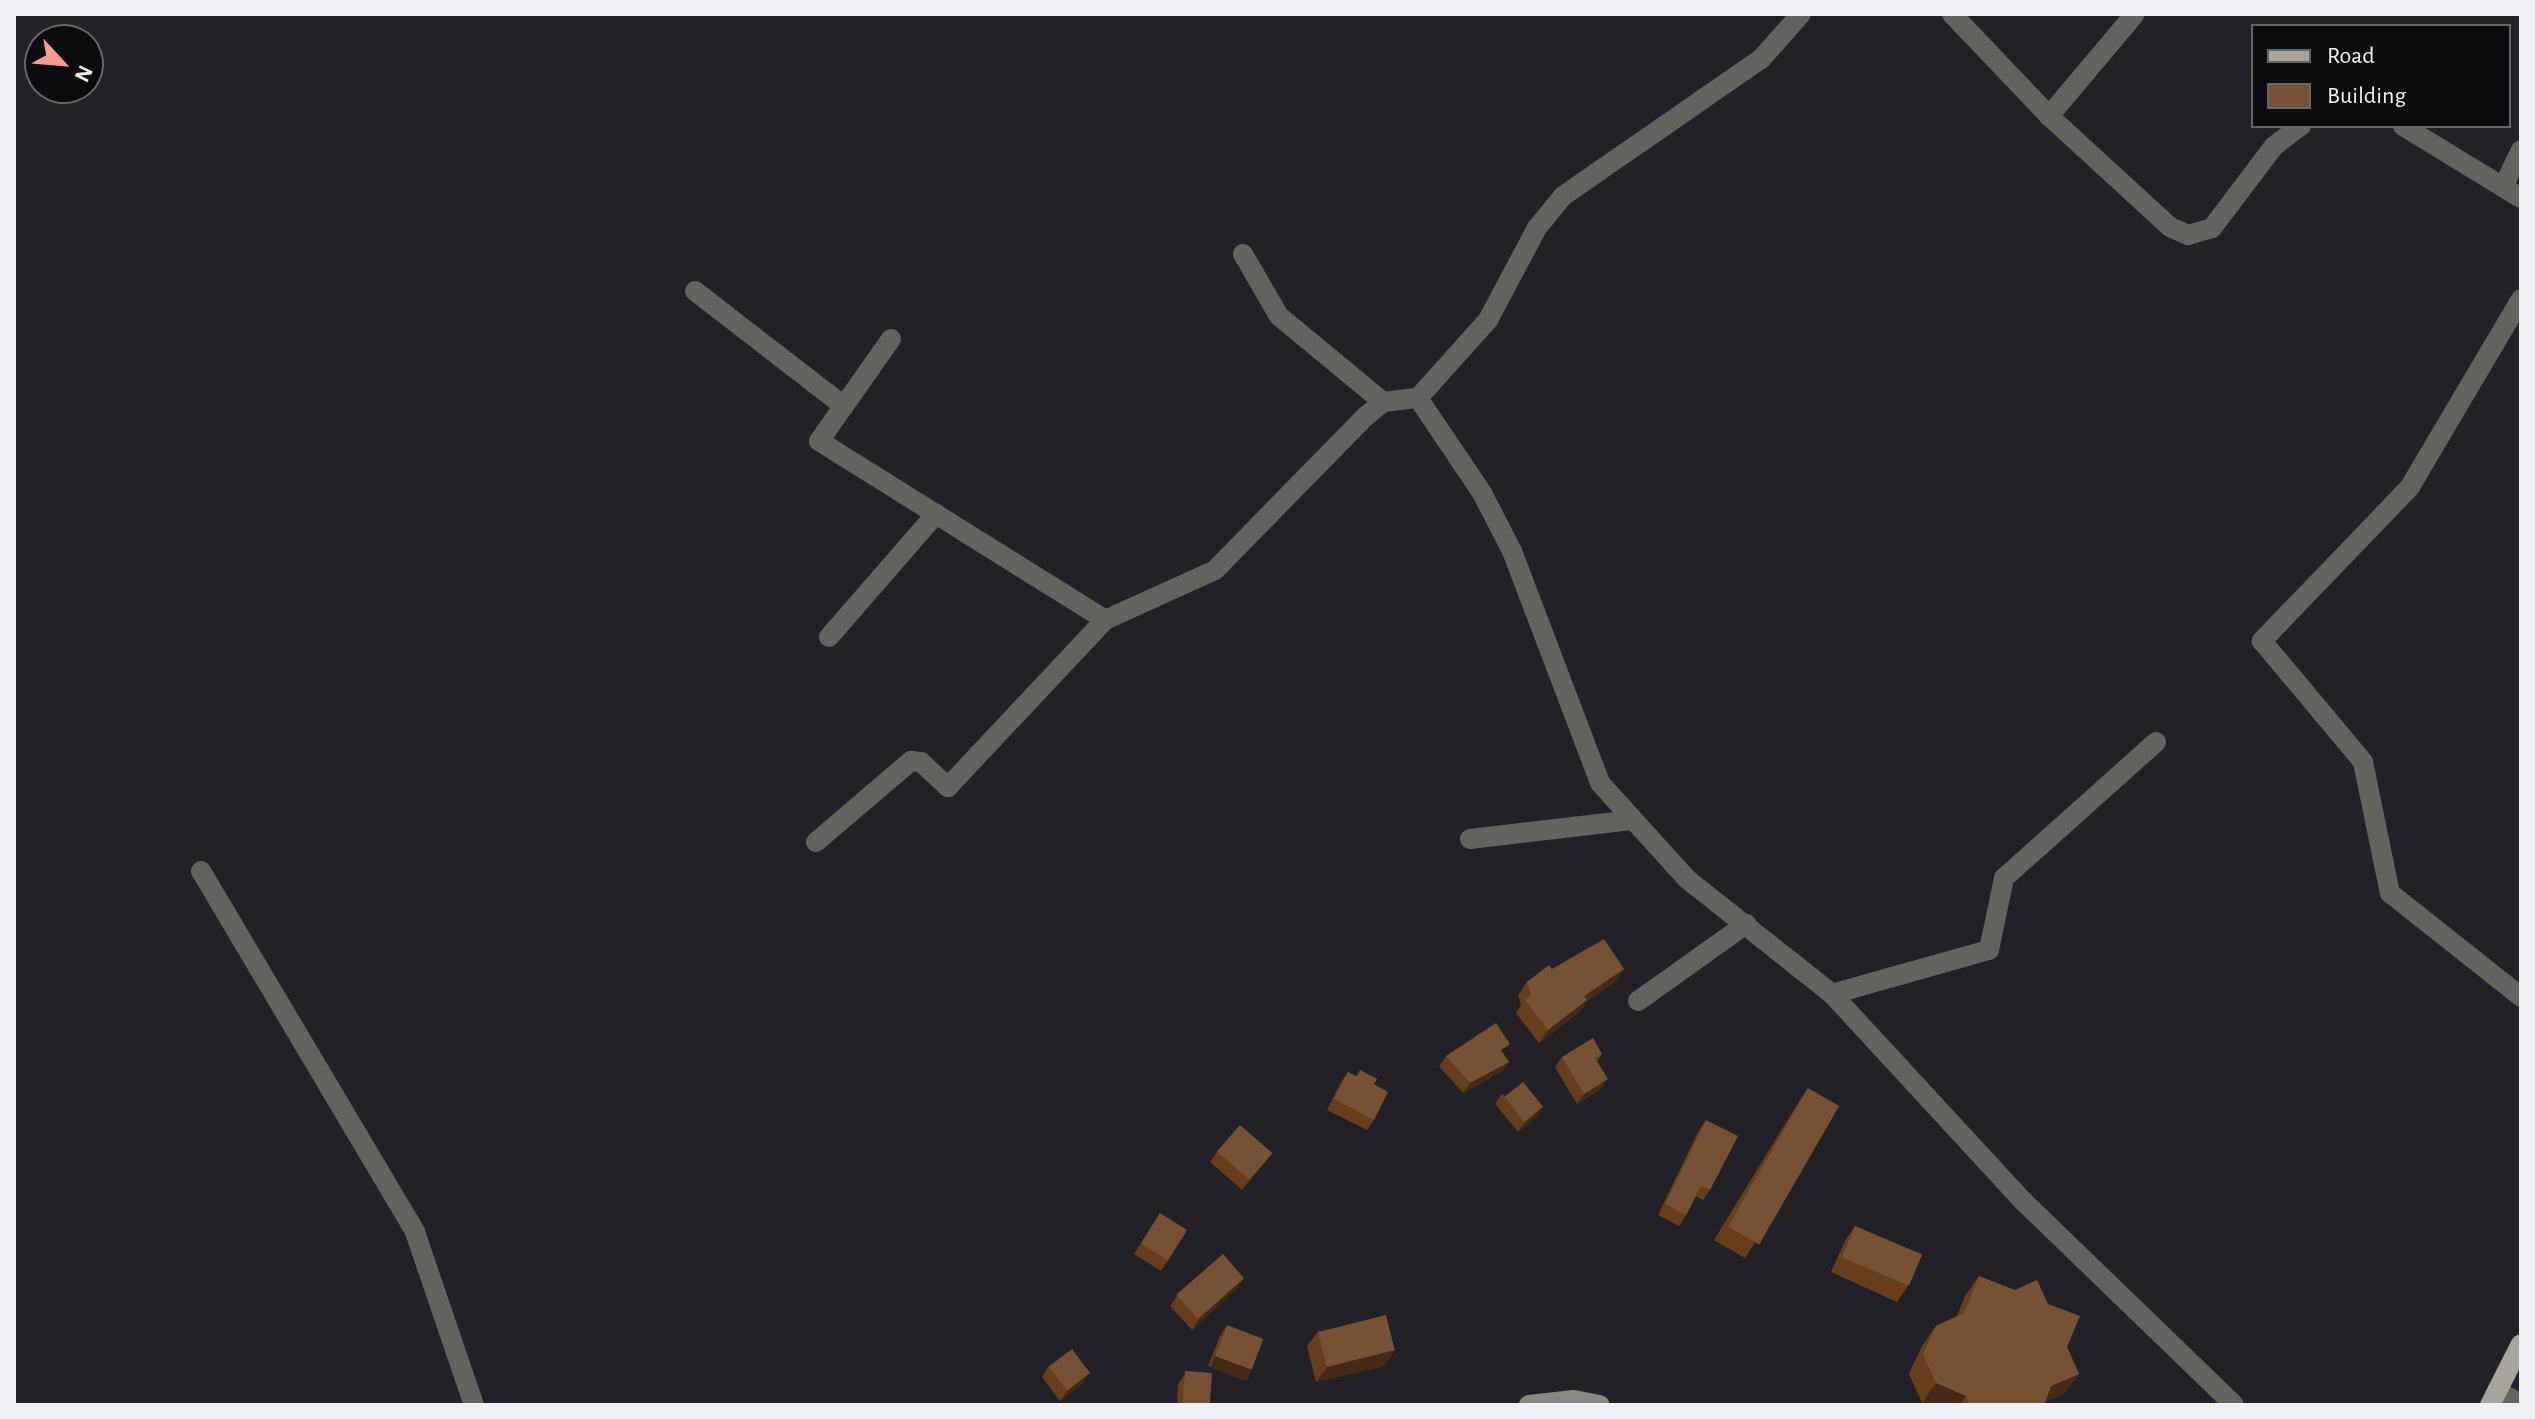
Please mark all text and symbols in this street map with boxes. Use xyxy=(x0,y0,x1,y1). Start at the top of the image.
north arrow xyxy=(24,24,104,104)
legend xyxy=(2251,24,2511,128)
text: Road xyxy=(2327,44,2375,68)
text: N xyxy=(71,62,97,85)
text: Building xyxy=(2327,84,2406,108)

